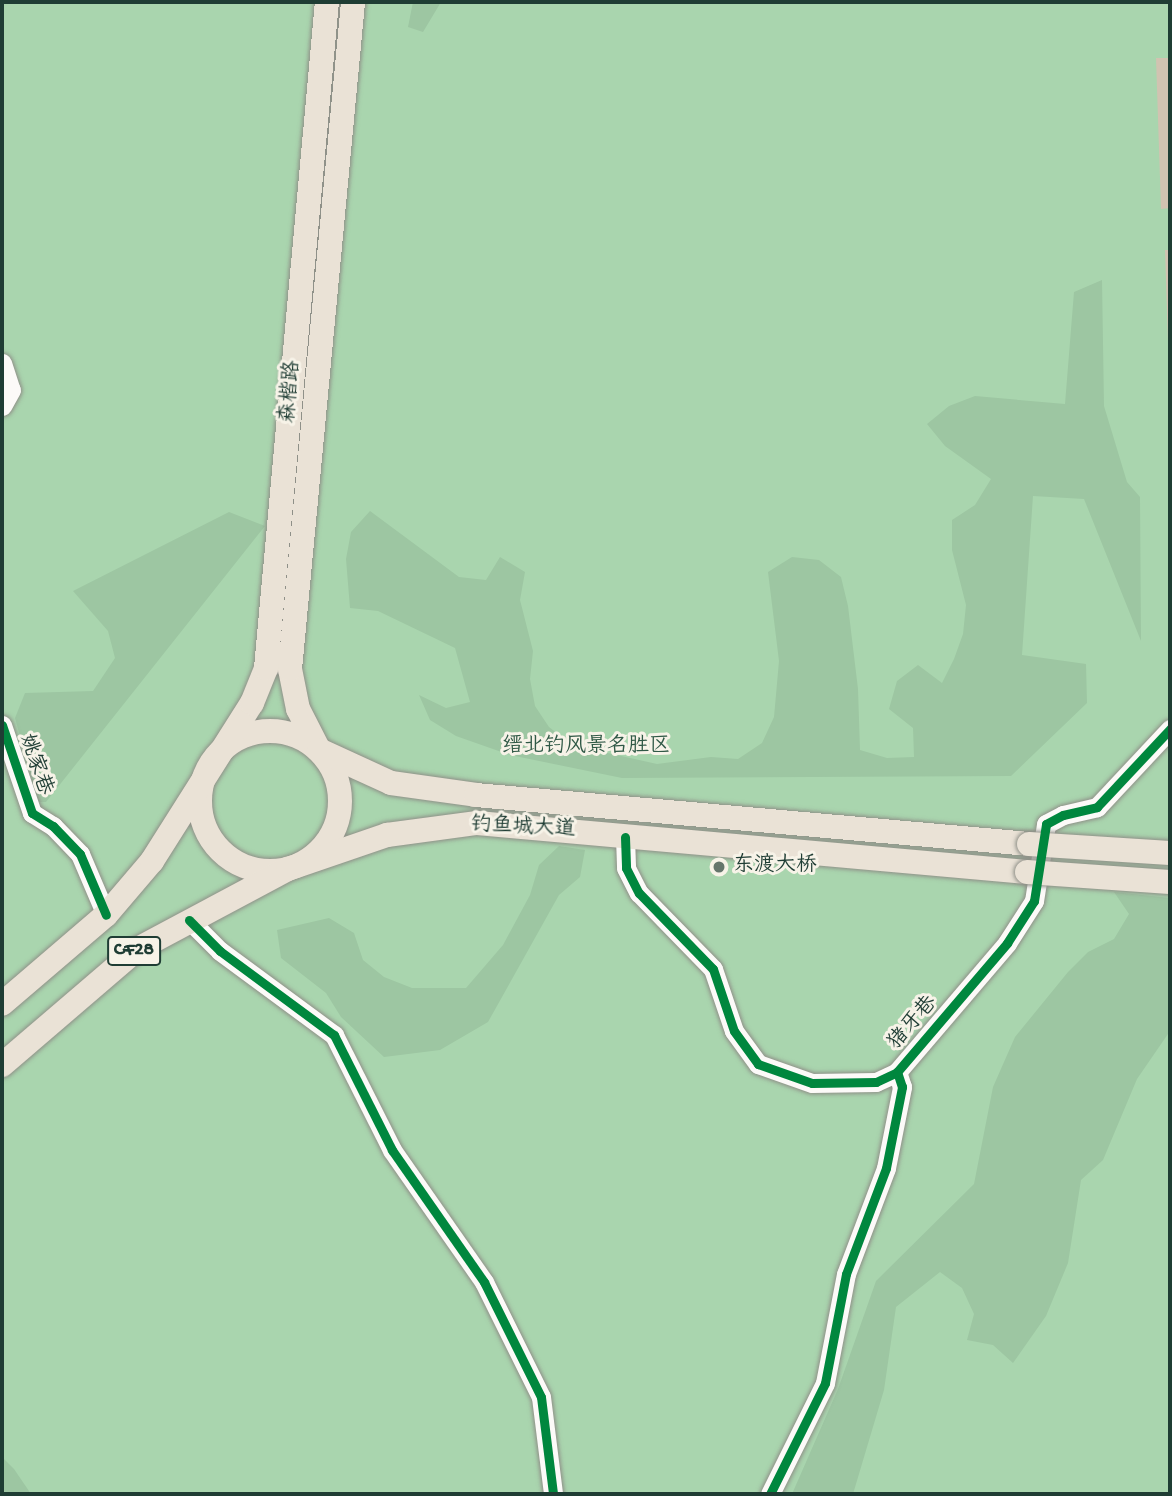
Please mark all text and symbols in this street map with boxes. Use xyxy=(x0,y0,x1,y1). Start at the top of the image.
street label: 森楷路 xyxy=(277,360,307,424)
street label: 姚家巷 xyxy=(12,731,56,799)
park label: 缙北钓风景名胜区 xyxy=(502,735,670,761)
street label: 钓鱼城大道 xyxy=(470,814,576,844)
place label: 东渡大桥 xyxy=(733,854,817,880)
marker: 东渡大桥 xyxy=(711,859,727,875)
road number: CF28 xyxy=(106,936,162,967)
street label: 猪牙巷 xyxy=(884,992,944,1056)

